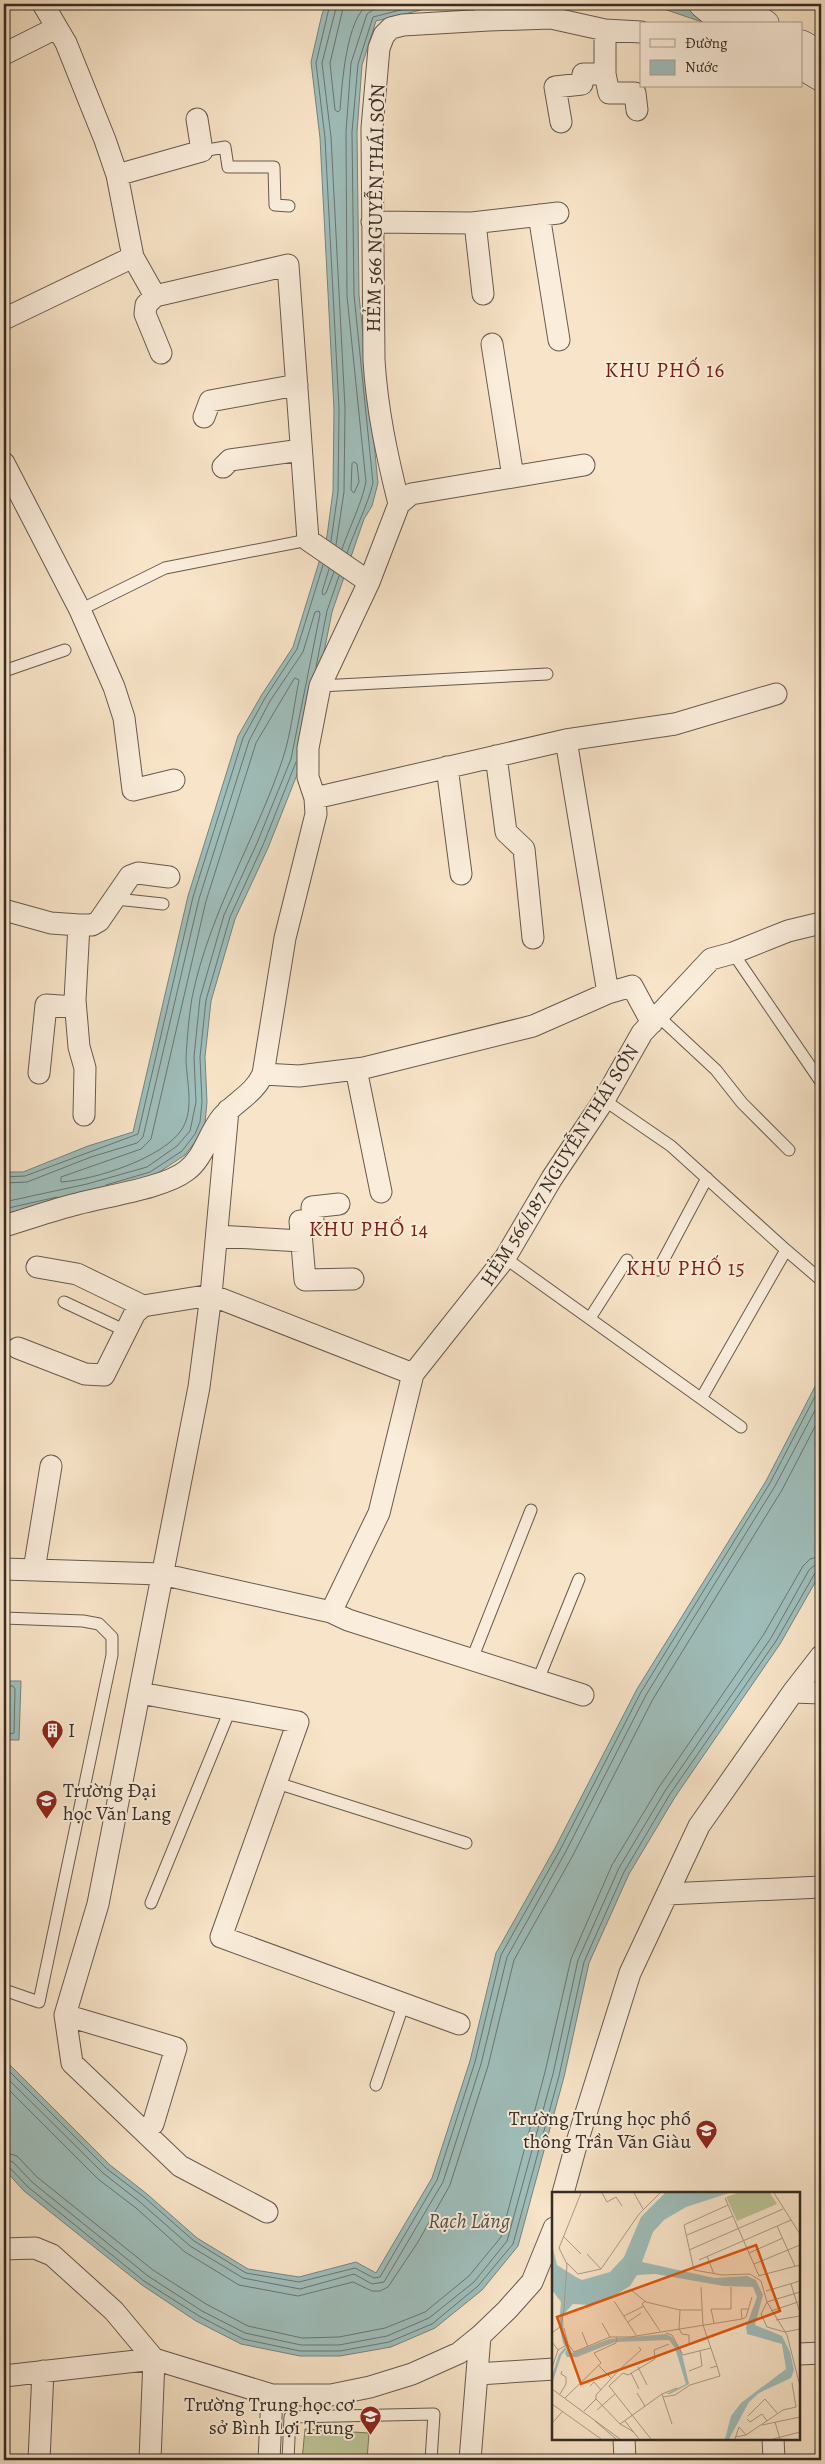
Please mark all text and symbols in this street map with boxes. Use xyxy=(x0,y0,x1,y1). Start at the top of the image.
legend xyxy=(640,22,802,88)
text: Đường xyxy=(685,33,728,53)
text: Nước xyxy=(685,57,718,77)
street label: HẺM 566 NGUYỄN THÁI SƠN xyxy=(360,83,391,333)
district label: KHU PHỐ 16 xyxy=(605,356,725,384)
street label: HẺM 566/187 NGUYỄN THÁI SƠN xyxy=(474,1039,645,1291)
district label: KHU PHỐ 14 xyxy=(309,1215,429,1243)
district label: KHU PHỐ 15 xyxy=(626,1254,746,1282)
place label: I xyxy=(68,1717,75,1744)
building icon: I xyxy=(40,1718,64,1749)
place label: Trường Đại học Văn Lang xyxy=(63,1777,171,1827)
school or university icon: Trường Đại học Văn Lang xyxy=(35,1789,59,1820)
place label: Trường Trung học phổ thông Trần Văn Giàu xyxy=(509,2105,691,2155)
school or university icon: Trường Trung học phổ thông Trần Văn Giàu xyxy=(695,2118,719,2149)
inset map xyxy=(552,2192,800,2439)
water label: Rạch Lăng xyxy=(428,2207,511,2235)
place label: Trường Trung học cơ sở Bình Lợi Trung xyxy=(184,2391,355,2441)
school or university icon: Trường Trung học cơ sở Bình Lợi Trung xyxy=(358,2404,382,2435)

